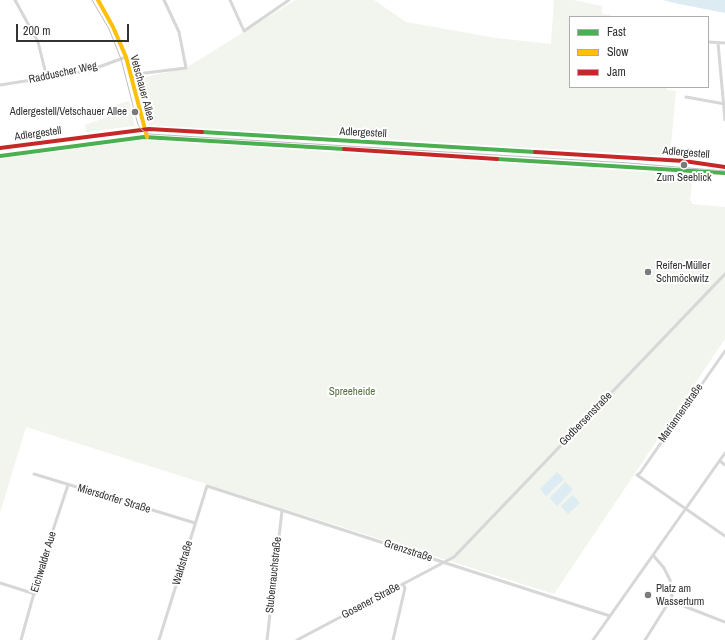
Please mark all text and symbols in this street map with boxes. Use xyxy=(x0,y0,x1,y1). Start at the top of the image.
scale bar xyxy=(18,16,131,42)
legend xyxy=(569,16,709,88)
text: 200 m xyxy=(23,23,50,39)
text: Fast xyxy=(607,24,626,40)
text: Slow xyxy=(607,44,628,60)
street label: Vetschauer Allee xyxy=(127,54,157,122)
street label: Radduscher Weg xyxy=(28,59,98,87)
text: Jam xyxy=(607,64,626,80)
place label: Adlergestell/Vetschauer Allee xyxy=(10,105,127,119)
marker: Adlergestell/Vetschauer Allee xyxy=(130,107,140,117)
street label: Adlergestell xyxy=(14,124,62,144)
street label: Adlergestell xyxy=(339,125,387,141)
street label: Adlergestell xyxy=(662,144,710,162)
marker: Zum Seeblick xyxy=(679,160,689,170)
place label: Zum Seeblick xyxy=(656,171,712,185)
place label: Reifen-Müller Schmöckwitz xyxy=(656,259,710,285)
marker: Reifen-Müller Schmöckwitz xyxy=(643,267,653,277)
street label: Mariannenstraße xyxy=(656,381,706,445)
park label: Spreeheide xyxy=(329,385,375,399)
street label: Godbersenstraße xyxy=(557,389,615,449)
street label: Miersdorfer Straße xyxy=(76,482,152,516)
street label: Eichwalder Aue xyxy=(28,530,60,594)
street label: Stubenrauchstraße xyxy=(263,536,285,614)
street label: Grenzstraße xyxy=(382,537,434,565)
street label: Waldstraße xyxy=(170,539,196,587)
street label: Gosener Straße xyxy=(340,580,402,622)
place label: Platz am Wasserturm xyxy=(656,582,704,608)
marker: Platz am Wasserturm xyxy=(643,590,653,600)

